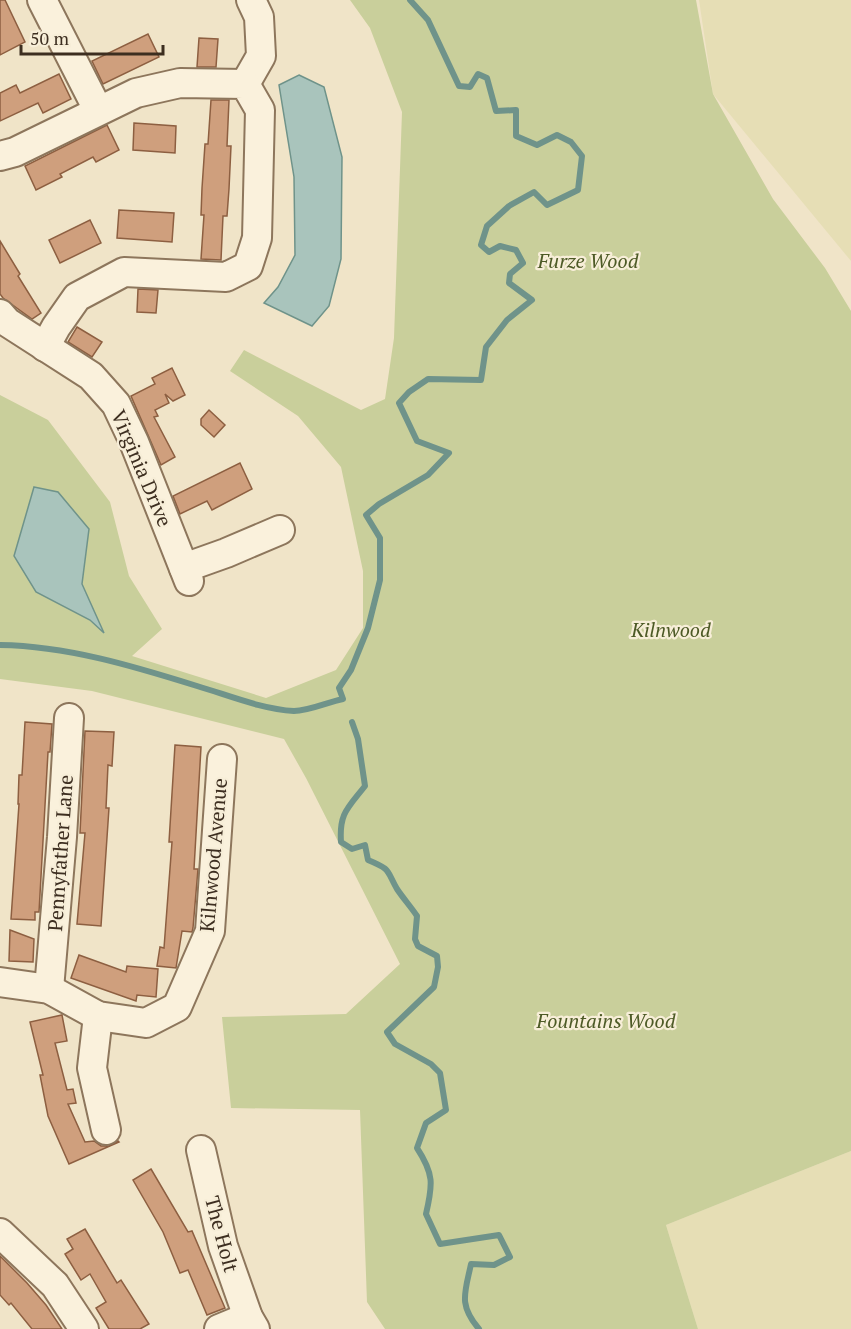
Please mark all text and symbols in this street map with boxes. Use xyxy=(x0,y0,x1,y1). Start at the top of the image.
scale bar xyxy=(21,18,164,56)
text: 50 m xyxy=(30,26,70,50)
park label: Furze Wood xyxy=(537,247,639,274)
street label: Virginia Drive xyxy=(105,405,179,531)
park label: Kilnwood xyxy=(630,616,711,643)
street label: Pennyfather Lane xyxy=(41,774,79,932)
street label: Kilnwood Avenue xyxy=(193,777,233,933)
park label: Fountains Wood xyxy=(536,1007,676,1034)
street label: The Holt xyxy=(199,1193,245,1276)

